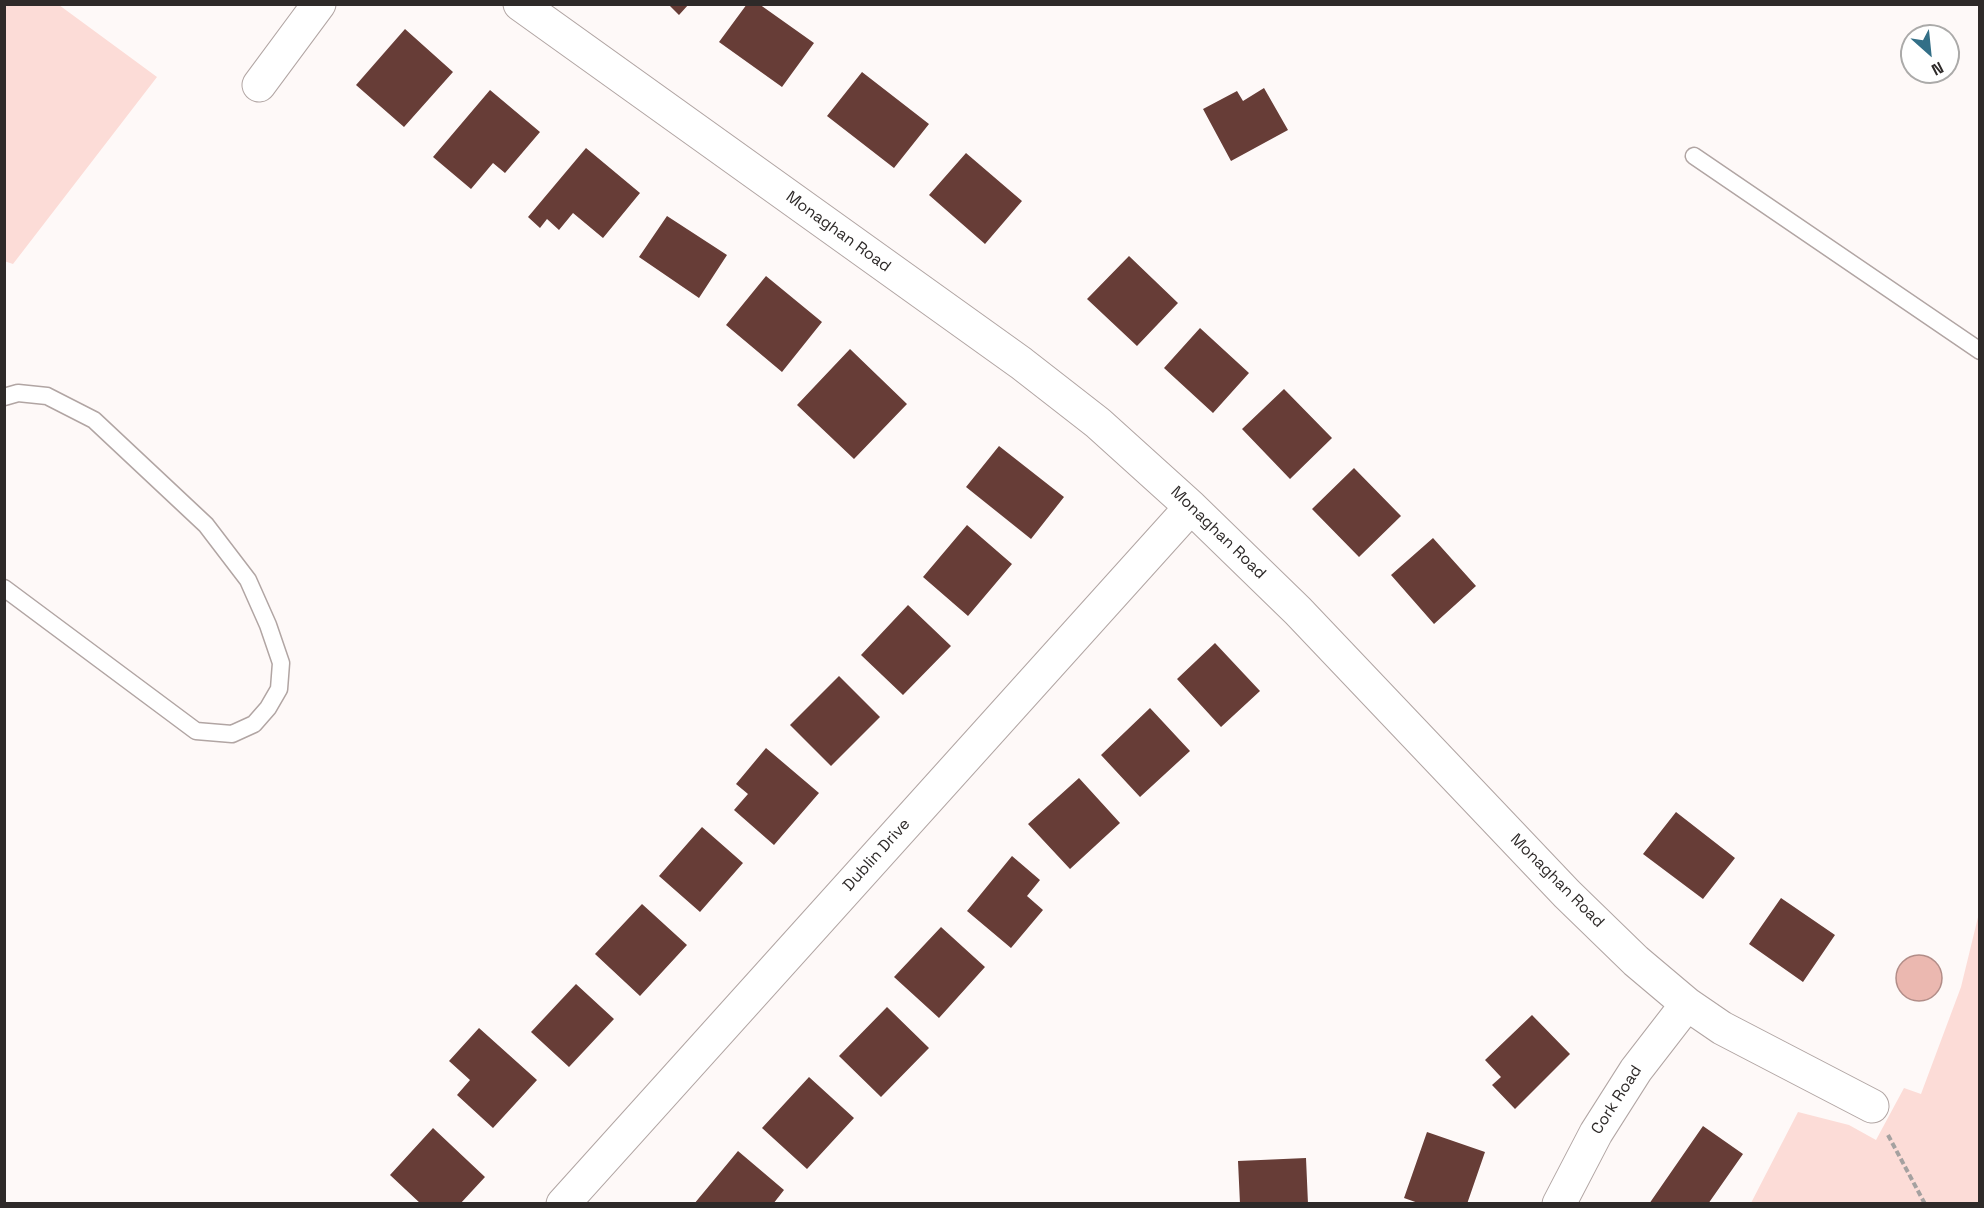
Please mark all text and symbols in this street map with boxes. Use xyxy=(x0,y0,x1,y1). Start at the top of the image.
north arrow xyxy=(1900,24,1960,84)
text: N xyxy=(1928,57,1947,80)
street label: Monaghan Road xyxy=(782,187,894,277)
street label: Monaghan Road xyxy=(1166,483,1270,583)
street label: Dublin Drive xyxy=(839,815,915,895)
street label: Monaghan Road xyxy=(1506,830,1608,932)
street label: Cork Road xyxy=(1588,1062,1646,1138)

